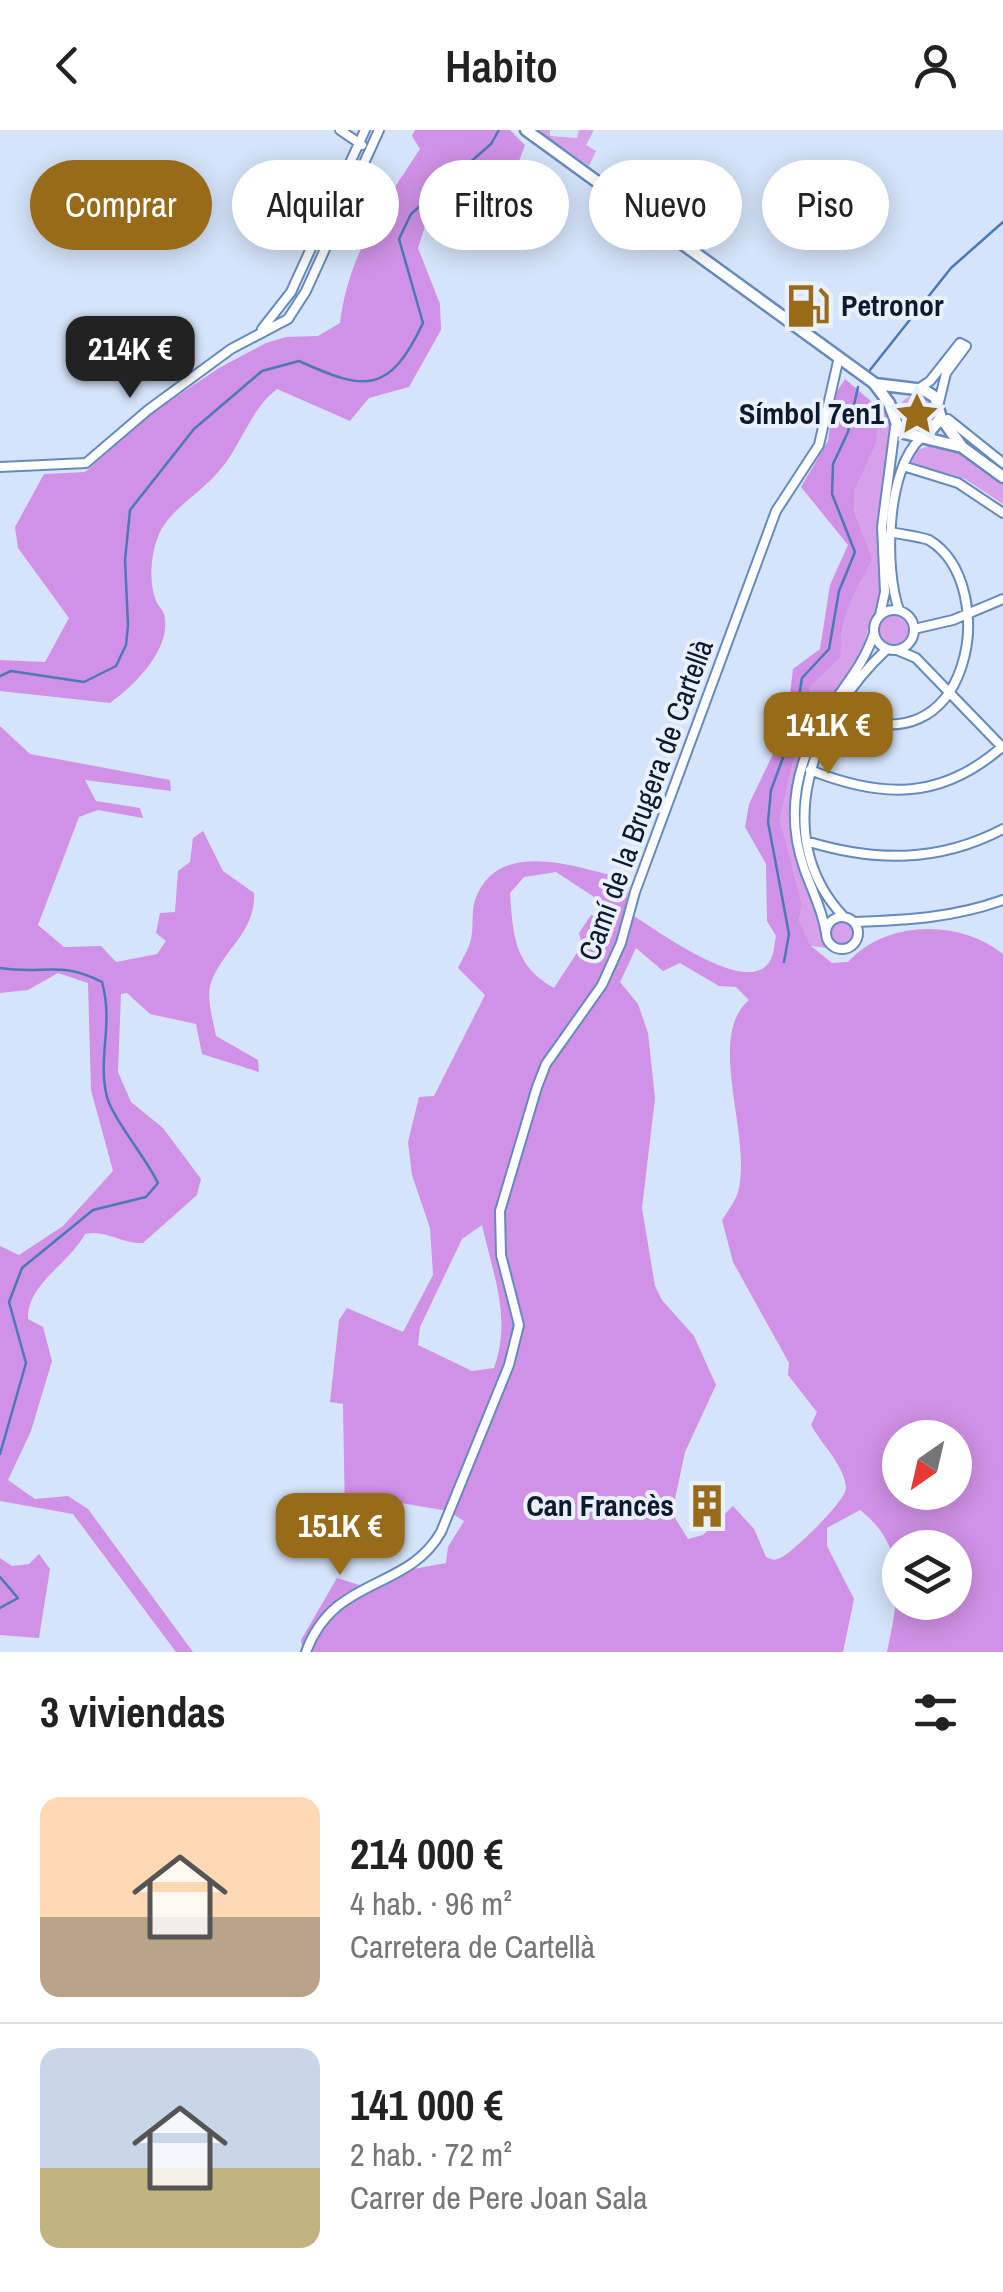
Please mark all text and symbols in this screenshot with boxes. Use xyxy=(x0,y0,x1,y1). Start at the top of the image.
text: Habito xyxy=(445,35,558,96)
icon: back xyxy=(40,38,95,93)
icon: person xyxy=(908,38,963,93)
chip: Comprar xyxy=(30,160,212,250)
chip: Alquilar xyxy=(232,160,399,250)
chip: Filtros xyxy=(419,160,569,250)
chip: Nuevo xyxy=(589,160,742,250)
chip: Piso xyxy=(762,160,889,250)
fuel station icon: Petronor xyxy=(784,282,832,330)
place label: Petronor xyxy=(841,285,944,325)
pin: 214K € xyxy=(49,316,211,401)
text: 214K € xyxy=(88,327,172,370)
place icon: Símbol 7en1 xyxy=(893,390,941,438)
place label: Símbol 7en1 xyxy=(739,393,884,433)
street label: Camí de la Brugera de Cartellà xyxy=(568,633,722,966)
pin: 141K € xyxy=(747,692,909,777)
text: 141K € xyxy=(786,703,870,746)
north arrow xyxy=(882,1420,972,1510)
map controls xyxy=(882,1420,972,1620)
building icon: Can Francès xyxy=(683,1482,731,1530)
place label: Can Francès xyxy=(526,1485,674,1525)
pin: 151K € xyxy=(259,1493,421,1578)
text: 151K € xyxy=(298,1504,382,1547)
button: layers xyxy=(882,1530,972,1620)
text: 3 viviendas xyxy=(40,1684,226,1740)
icon: filters xyxy=(908,1685,963,1740)
text: 214 000 € xyxy=(350,1826,503,1882)
icon: home xyxy=(120,1837,240,1957)
text: 4 hab. · 96 m² xyxy=(350,1882,512,1925)
text: Carretera de Cartellà xyxy=(350,1925,595,1968)
text: 141 000 € xyxy=(350,2077,503,2133)
icon: home xyxy=(120,2088,240,2208)
text: 2 hab. · 72 m² xyxy=(350,2133,512,2176)
text: Carrer de Pere Joan Sala xyxy=(350,2176,648,2219)

